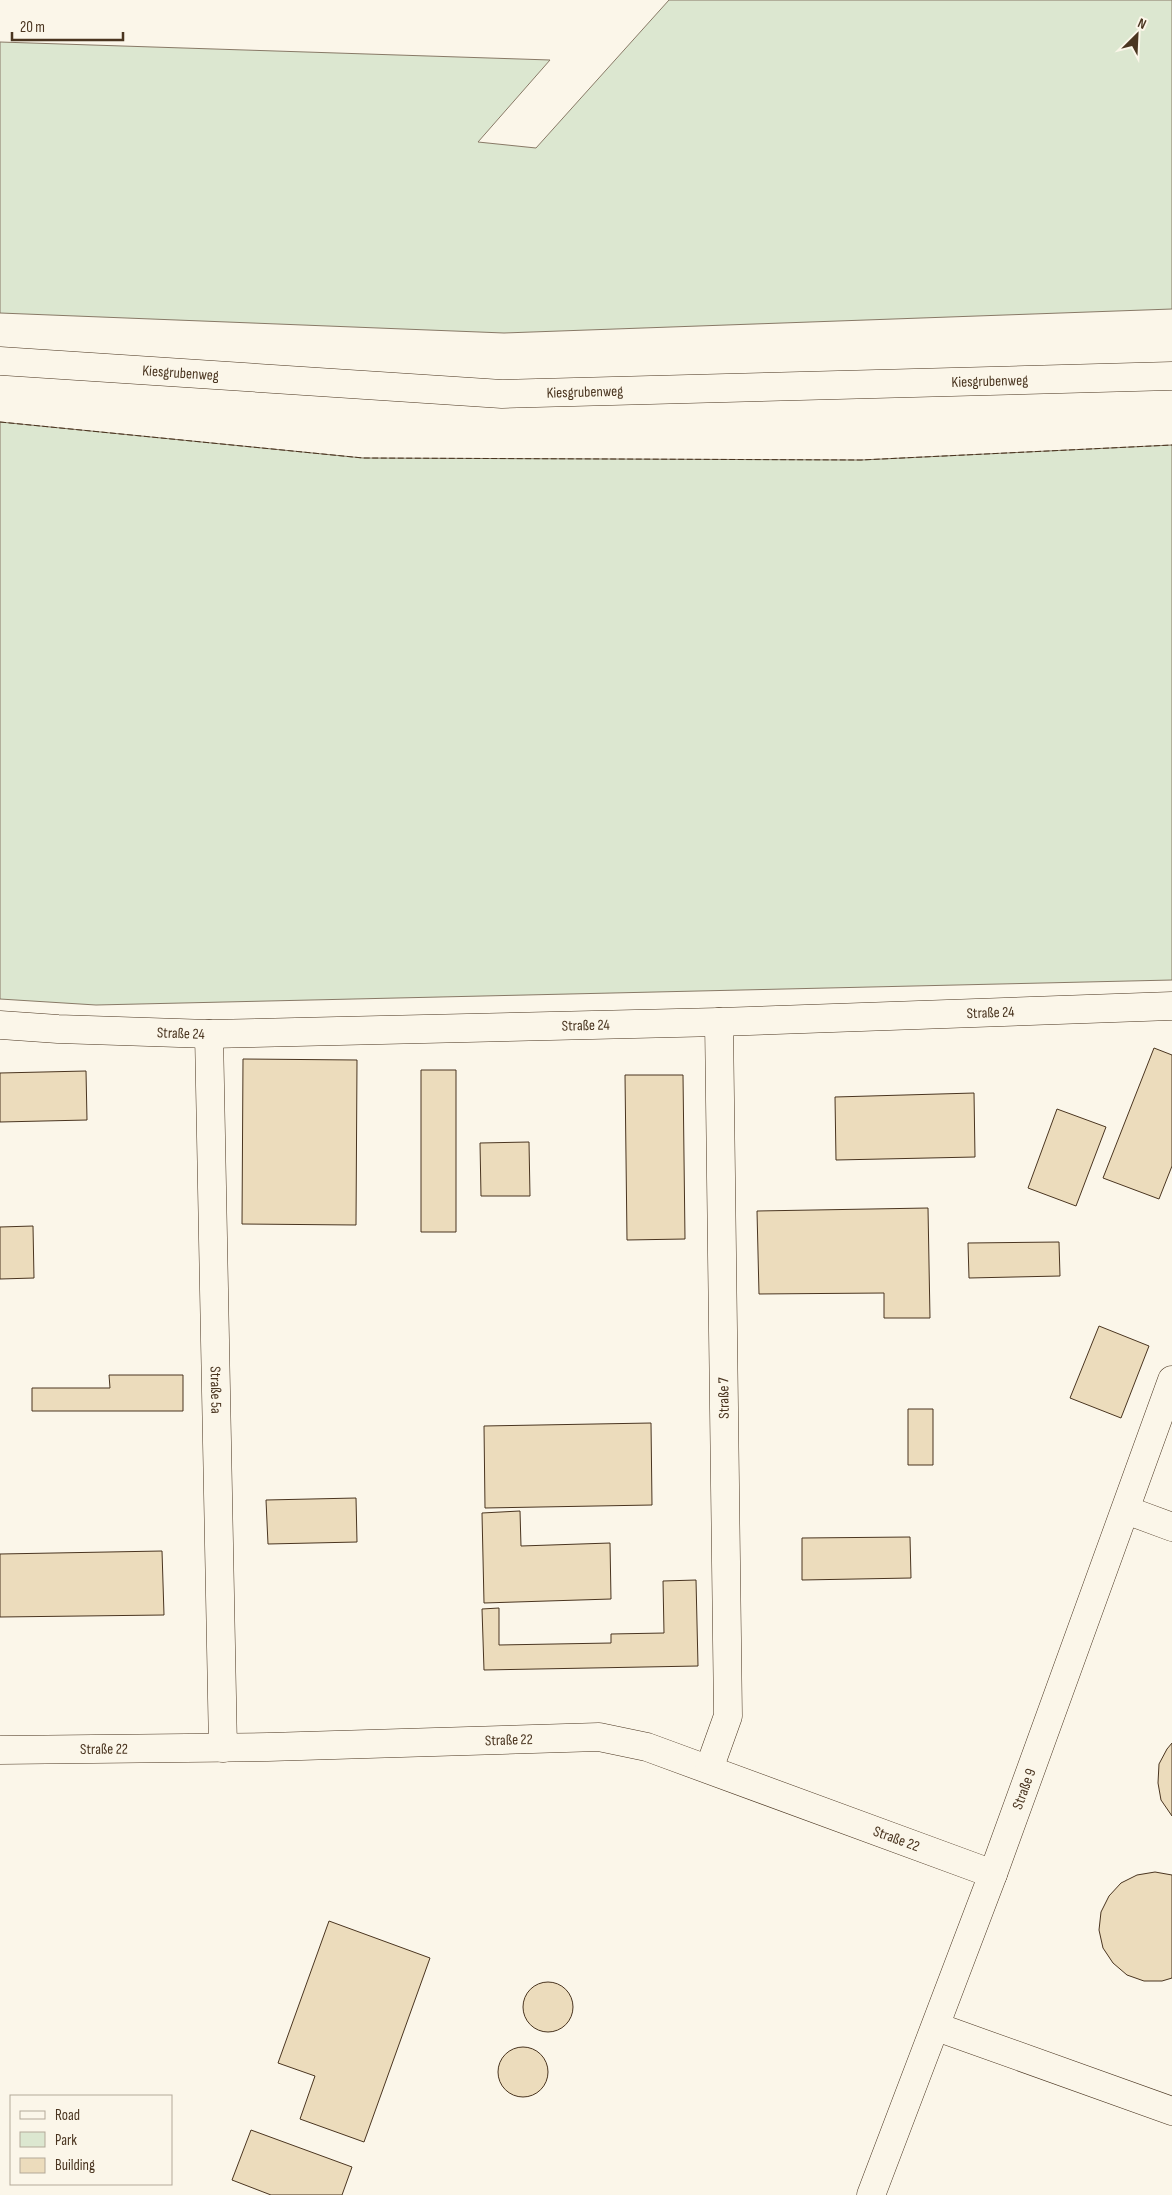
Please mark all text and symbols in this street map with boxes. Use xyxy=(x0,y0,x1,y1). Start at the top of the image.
scale bar xyxy=(12,10,124,42)
north arrow xyxy=(1112,10,1162,60)
text: N xyxy=(1135,14,1149,33)
text: 20 m xyxy=(20,18,45,37)
street label: Kiesgrubenweg xyxy=(142,361,219,385)
street label: Kiesgrubenweg xyxy=(951,370,1028,391)
street label: Kiesgrubenweg xyxy=(546,381,623,402)
street label: Straße 24 xyxy=(966,1002,1015,1023)
street label: Straße 24 xyxy=(561,1015,610,1035)
street label: Straße 24 xyxy=(157,1023,205,1043)
street label: Straße 5a xyxy=(206,1366,226,1414)
street label: Straße 7 xyxy=(714,1377,734,1419)
street label: Straße 22 xyxy=(485,1730,533,1750)
street label: Straße 22 xyxy=(80,1739,128,1759)
street label: Straße 9 xyxy=(1008,1766,1040,1812)
street label: Straße 22 xyxy=(871,1821,922,1856)
legend xyxy=(10,2095,172,2185)
text: Road xyxy=(55,2106,80,2125)
text: Park xyxy=(55,2131,77,2150)
text: Building xyxy=(55,2156,95,2175)

